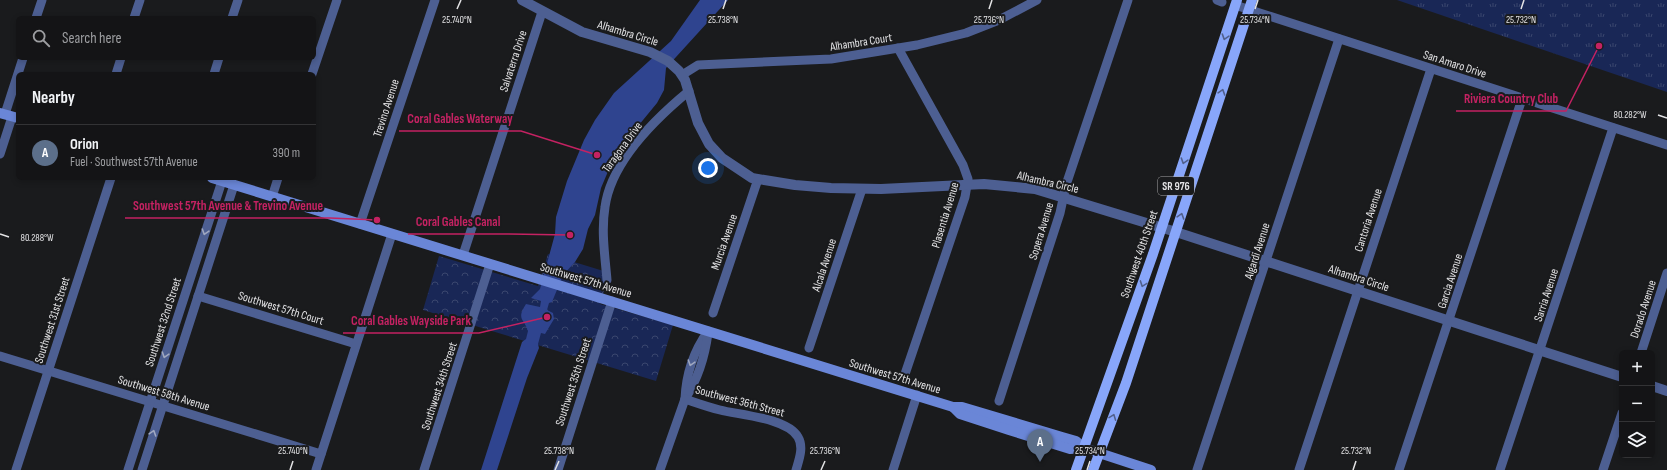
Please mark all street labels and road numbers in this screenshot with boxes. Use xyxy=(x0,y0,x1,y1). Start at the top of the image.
street label: Alhambra Circle xyxy=(595,17,660,50)
street label: Salvaterra Drive xyxy=(497,28,530,94)
street label: Alhambra Court xyxy=(828,30,894,55)
street label: San Amaro Drive xyxy=(1421,47,1489,82)
street label: Trevino Avenue xyxy=(370,77,403,139)
street label: Taragona Drive xyxy=(599,119,646,176)
street label: Alhambra Circle xyxy=(1015,168,1080,197)
road number: SR 976 xyxy=(1158,177,1194,195)
street label: Plasentia Avenue xyxy=(928,180,963,250)
street label: Cantoria Avenue xyxy=(1351,187,1386,254)
street label: Sopera Avenue xyxy=(1026,201,1057,262)
street label: Southwest 40th Street xyxy=(1117,208,1162,300)
street label: Murcia Avenue xyxy=(708,212,741,272)
street label: Algardi Avenue xyxy=(1241,221,1274,282)
street label: Alcala Avenue xyxy=(809,237,840,295)
street label: Garcia Avenue xyxy=(1435,252,1466,310)
street label: Southwest 57th Avenue xyxy=(538,259,634,302)
street label: Alhambra Circle xyxy=(1326,261,1391,295)
street label: Sarria Avenue xyxy=(1531,267,1562,324)
street label: Southwest 31st Street xyxy=(31,275,74,365)
street label: Southwest 32nd Street xyxy=(142,275,185,369)
street label: Dorado Avenue xyxy=(1627,278,1660,340)
street label: Southwest 57th Court xyxy=(236,288,326,329)
street label: Southwest 35th Street xyxy=(552,336,595,428)
street label: Southwest 34th Street xyxy=(418,340,461,432)
street label: Southwest 57th Avenue xyxy=(847,355,943,398)
street label: Southwest 58th Avenue xyxy=(116,372,212,415)
street label: Southwest 36th Street xyxy=(694,382,786,421)

